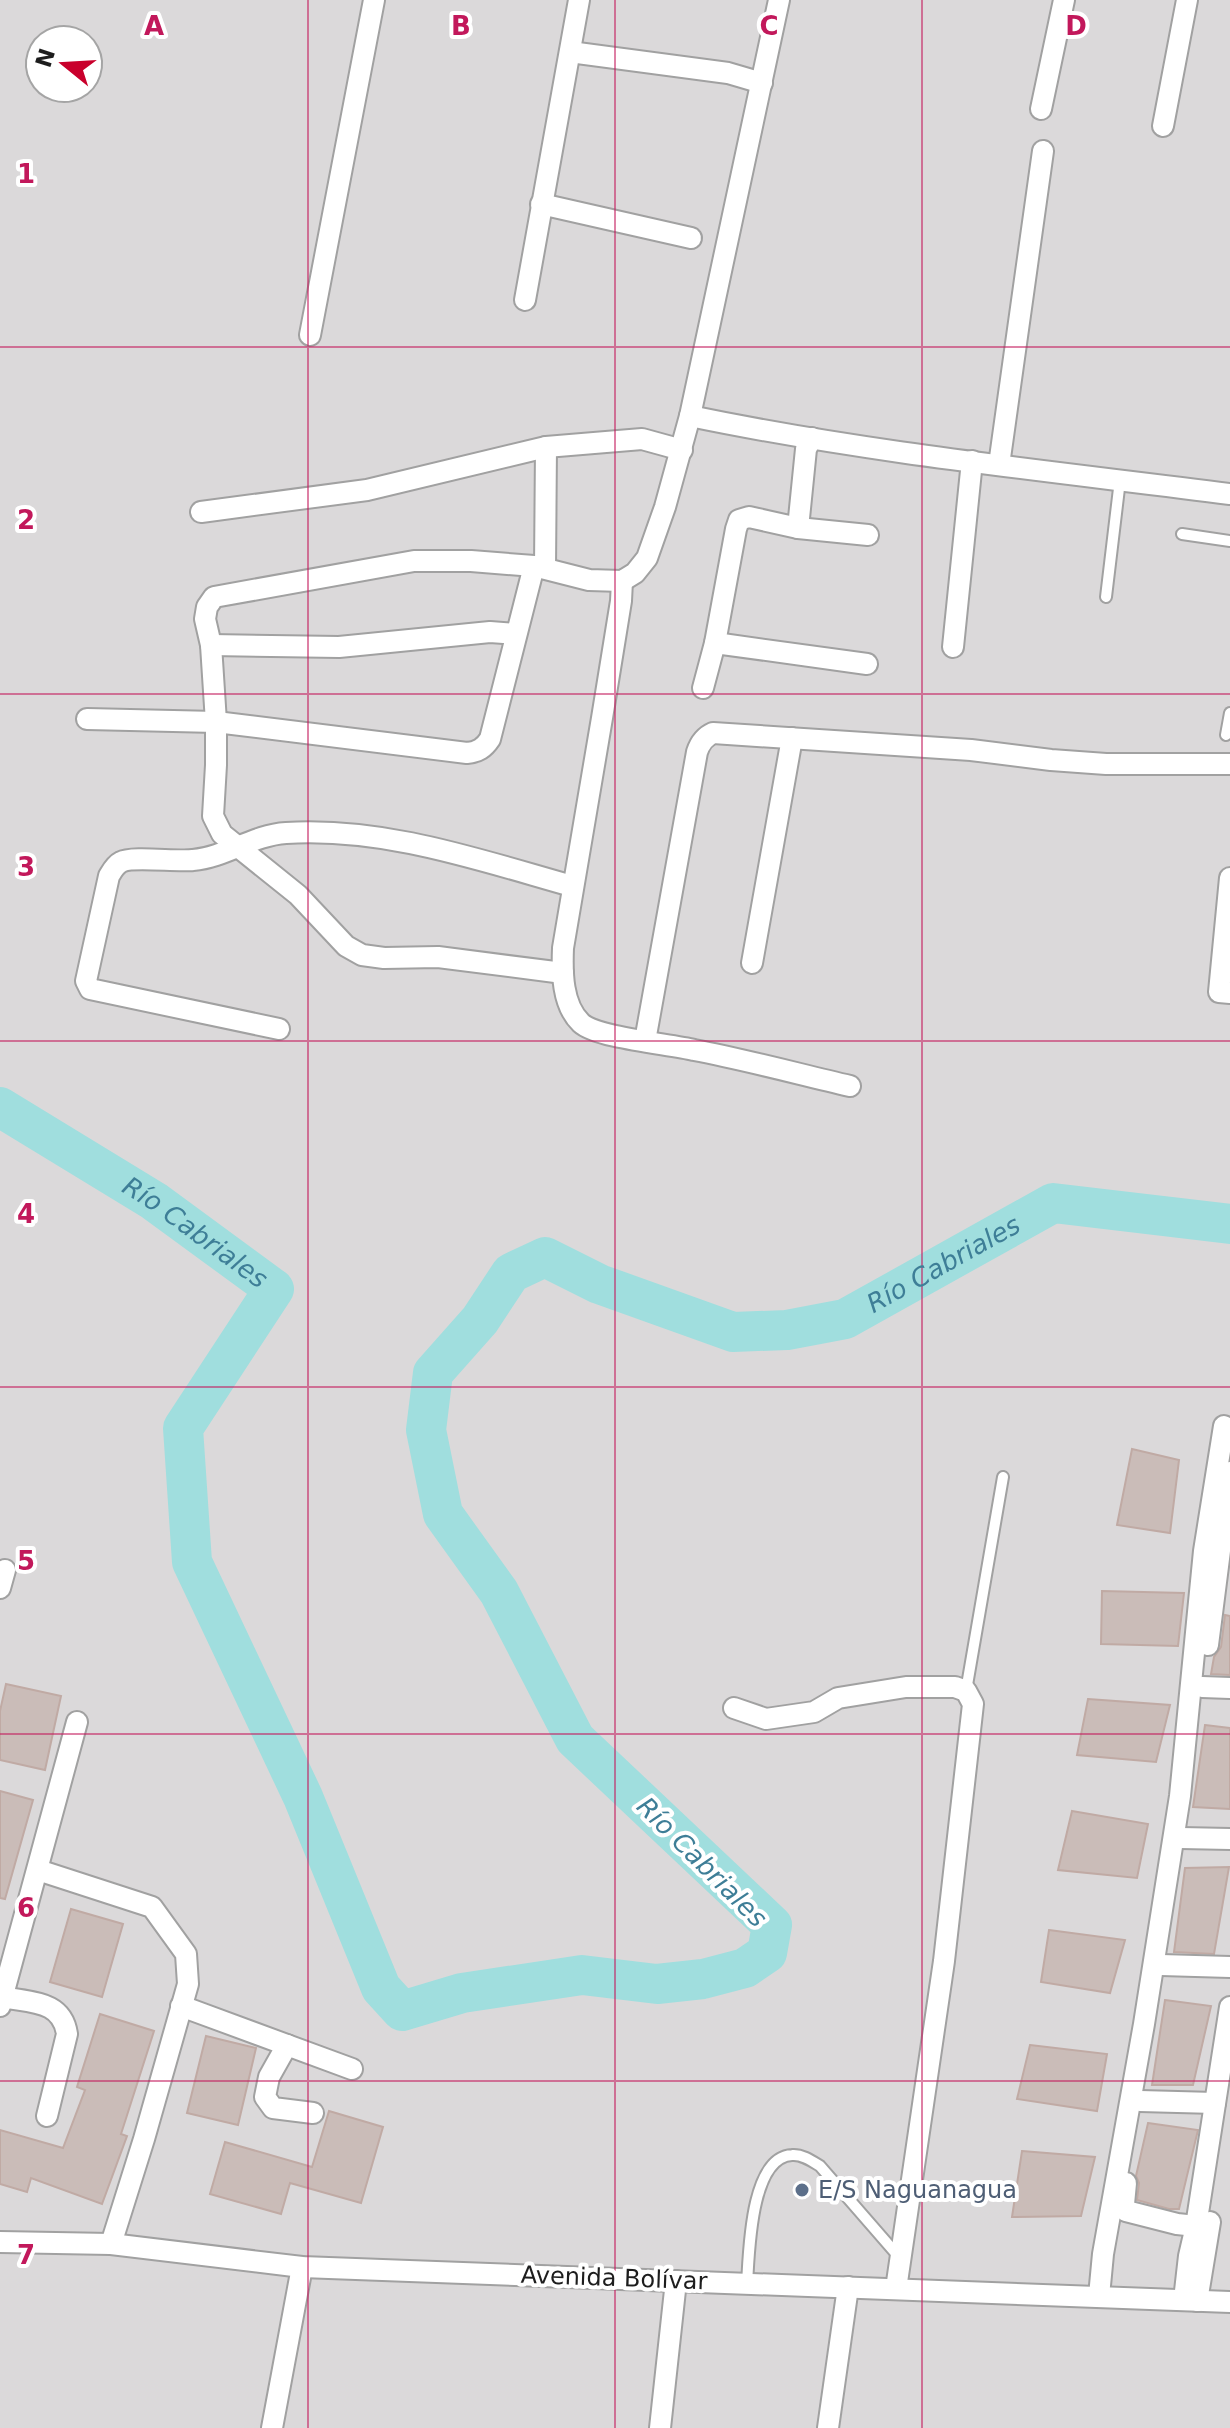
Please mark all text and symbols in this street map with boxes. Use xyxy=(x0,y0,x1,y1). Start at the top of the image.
text: A xyxy=(144,11,164,41)
text: B xyxy=(451,11,471,41)
text: C xyxy=(759,11,779,41)
text: D xyxy=(1065,11,1087,41)
north arrow xyxy=(24,24,104,104)
text: N xyxy=(31,45,60,71)
text: 1 xyxy=(17,159,35,189)
text: 2 xyxy=(17,505,35,535)
text: 3 xyxy=(17,852,35,882)
water label: Río Cabriales xyxy=(117,1171,273,1294)
text: 4 xyxy=(17,1199,35,1229)
water label: Río Cabriales xyxy=(861,1209,1025,1319)
text: 5 xyxy=(17,1546,35,1576)
water label: Río Cabriales xyxy=(631,1791,773,1933)
text: 6 xyxy=(17,1893,35,1923)
place label: E/S Naguanagua xyxy=(818,2176,1017,2204)
marker: E/S Naguanagua xyxy=(793,2181,811,2199)
text: 7 xyxy=(17,2240,35,2270)
street label: Avenida Bolívar xyxy=(520,2261,708,2295)

